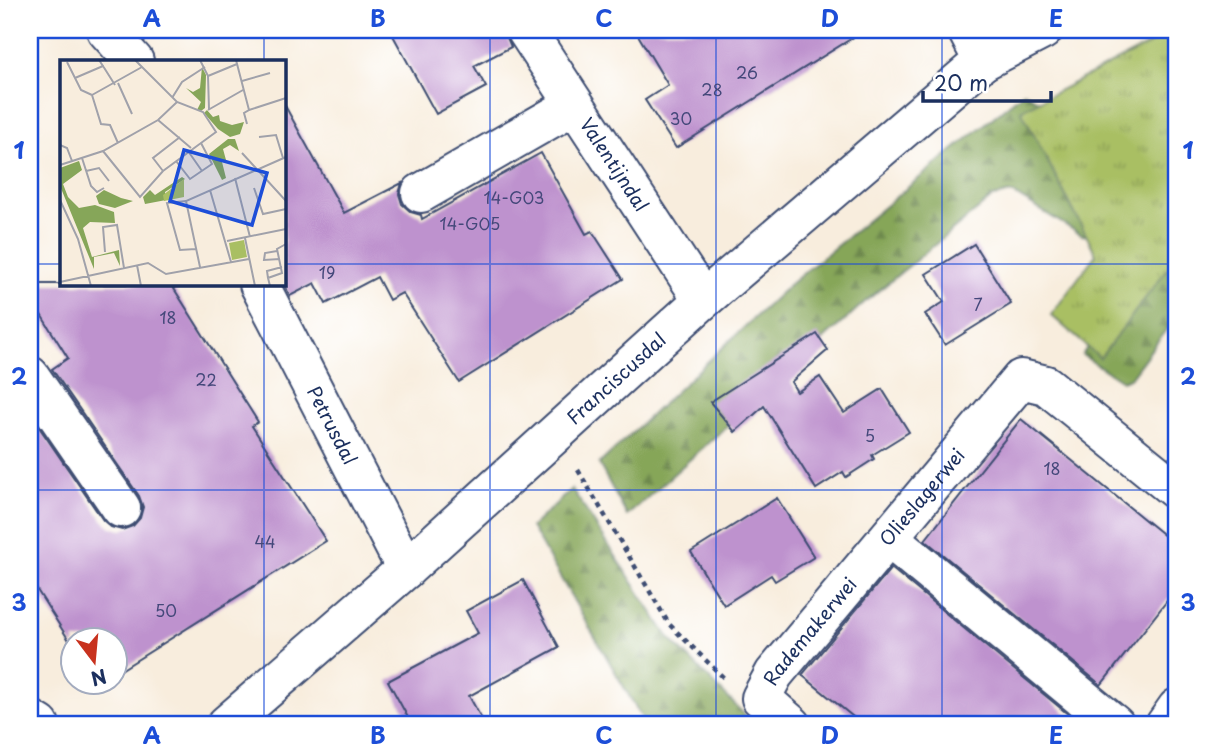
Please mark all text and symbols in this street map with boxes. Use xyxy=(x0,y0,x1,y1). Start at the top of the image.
text: A xyxy=(143,0,161,35)
text: B xyxy=(370,0,386,35)
text: C xyxy=(595,0,613,35)
text: D xyxy=(821,0,839,35)
text: E xyxy=(1049,0,1063,35)
inset map xyxy=(60,60,285,285)
house number: 26 xyxy=(736,60,758,84)
scale bar xyxy=(923,60,1051,104)
text: 20 m xyxy=(934,66,988,98)
house number: 28 xyxy=(701,77,723,101)
house number: 30 xyxy=(670,106,692,130)
street label: Valentijndal xyxy=(574,112,656,217)
text: 1 xyxy=(14,132,25,167)
text: 1 xyxy=(1183,132,1194,167)
house number: 14-G03 xyxy=(484,185,544,209)
house number: 14-G05 xyxy=(440,211,500,235)
house number: 19 xyxy=(319,260,335,284)
house number: 7 xyxy=(973,292,983,316)
house number: 18 xyxy=(159,305,177,329)
street label: Franciscusdal xyxy=(560,325,672,430)
text: 2 xyxy=(11,358,27,393)
text: 2 xyxy=(1180,358,1196,393)
house number: 22 xyxy=(195,367,217,391)
street label: Petrusdal xyxy=(301,381,365,469)
house number: 5 xyxy=(865,423,875,447)
street label: Olieslagerwei xyxy=(872,441,971,552)
house number: 18 xyxy=(1043,456,1061,480)
house number: 44 xyxy=(254,529,276,553)
street label: Rademakerwei xyxy=(755,571,863,690)
text: 3 xyxy=(11,584,27,619)
text: 3 xyxy=(1180,584,1196,619)
house number: 50 xyxy=(155,598,177,622)
north arrow xyxy=(60,626,130,696)
text: N xyxy=(88,663,110,694)
text: A xyxy=(143,717,161,752)
text: B xyxy=(370,717,386,752)
text: C xyxy=(595,717,613,752)
text: D xyxy=(821,717,839,752)
text: E xyxy=(1049,717,1063,752)

